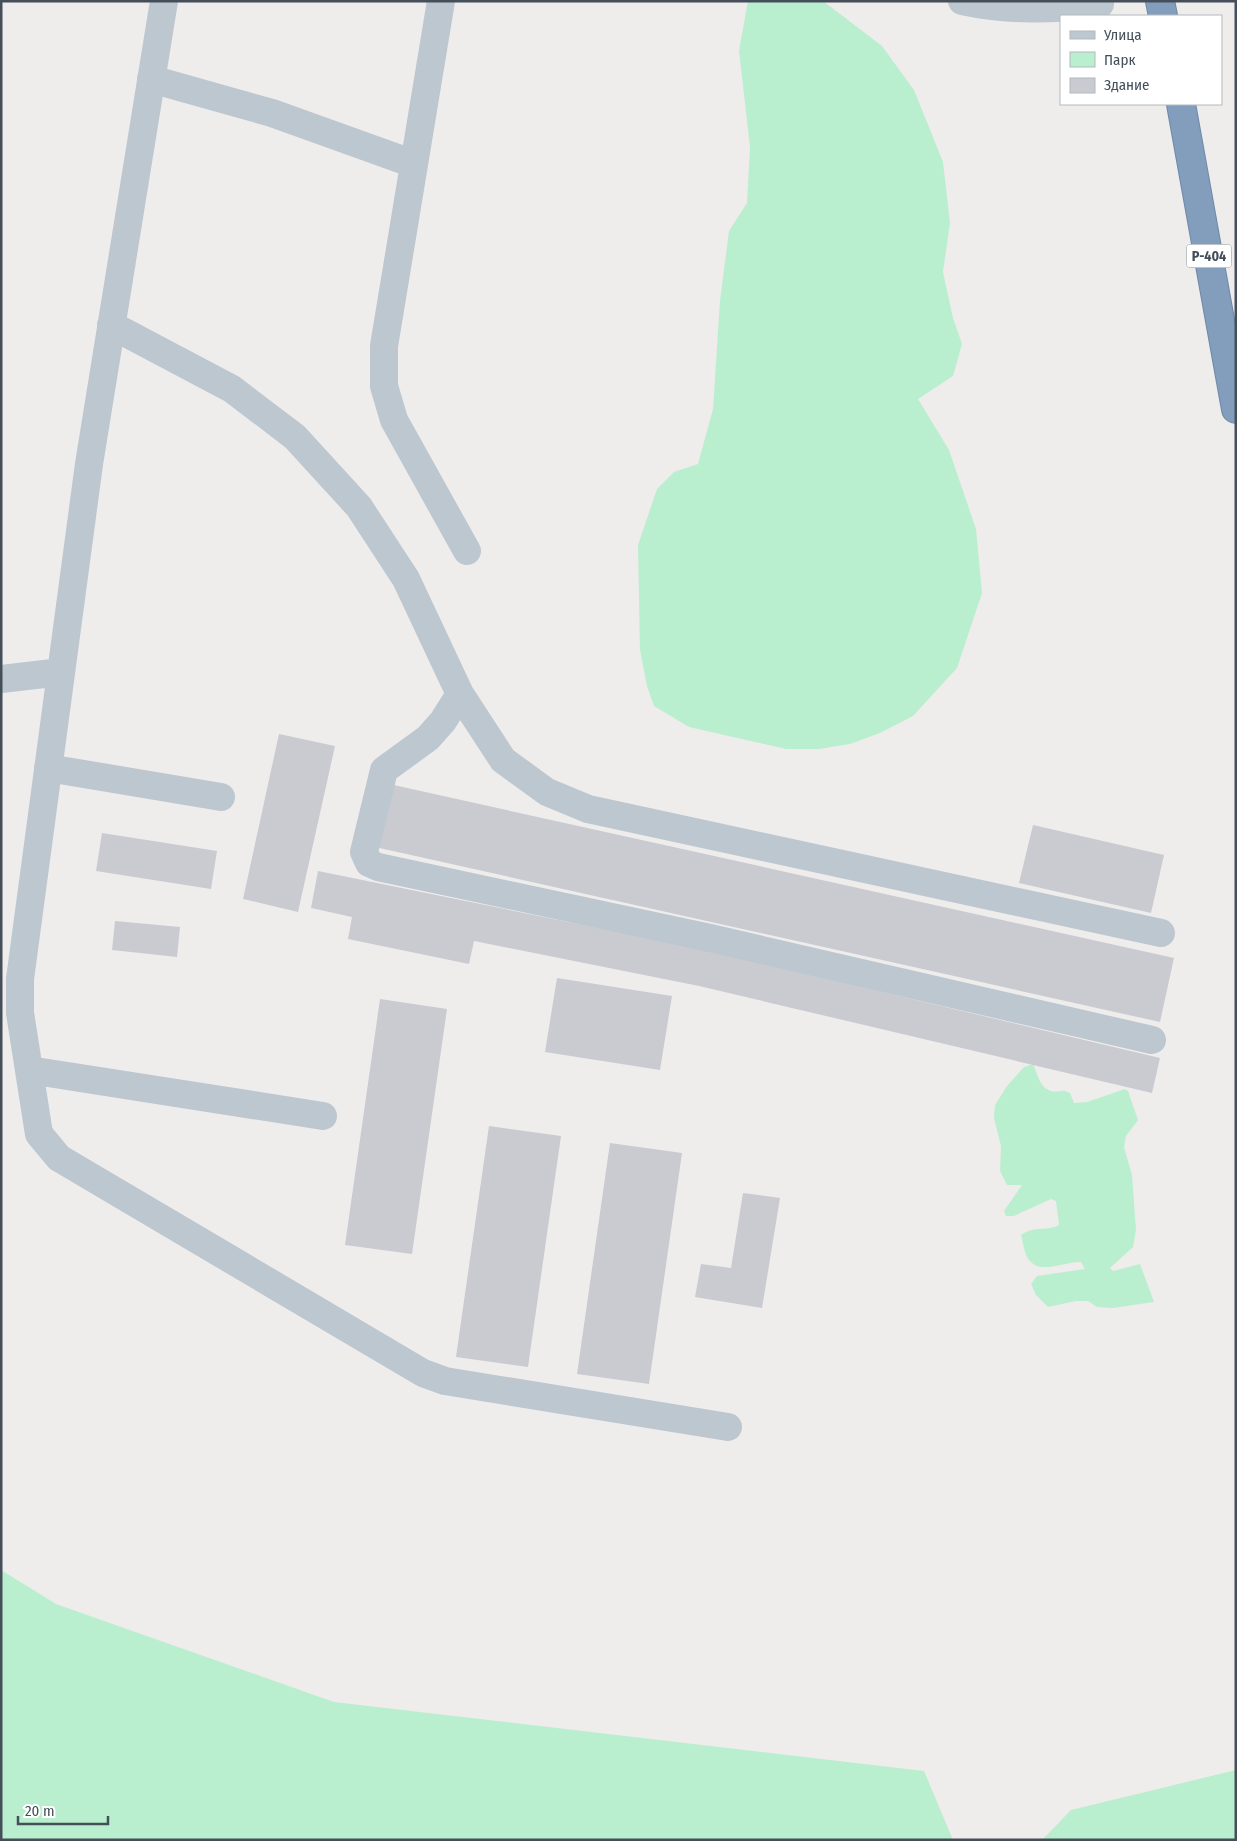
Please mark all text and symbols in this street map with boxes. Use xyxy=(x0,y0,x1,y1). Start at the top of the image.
legend xyxy=(1060,15,1222,105)
text: Улица xyxy=(1103,26,1142,44)
text: Парк xyxy=(1104,51,1135,69)
text: Здание xyxy=(1104,76,1150,94)
road number: Р-404 xyxy=(1186,245,1232,268)
scale bar xyxy=(18,1794,108,1826)
text: 20 m xyxy=(25,1802,55,1820)

